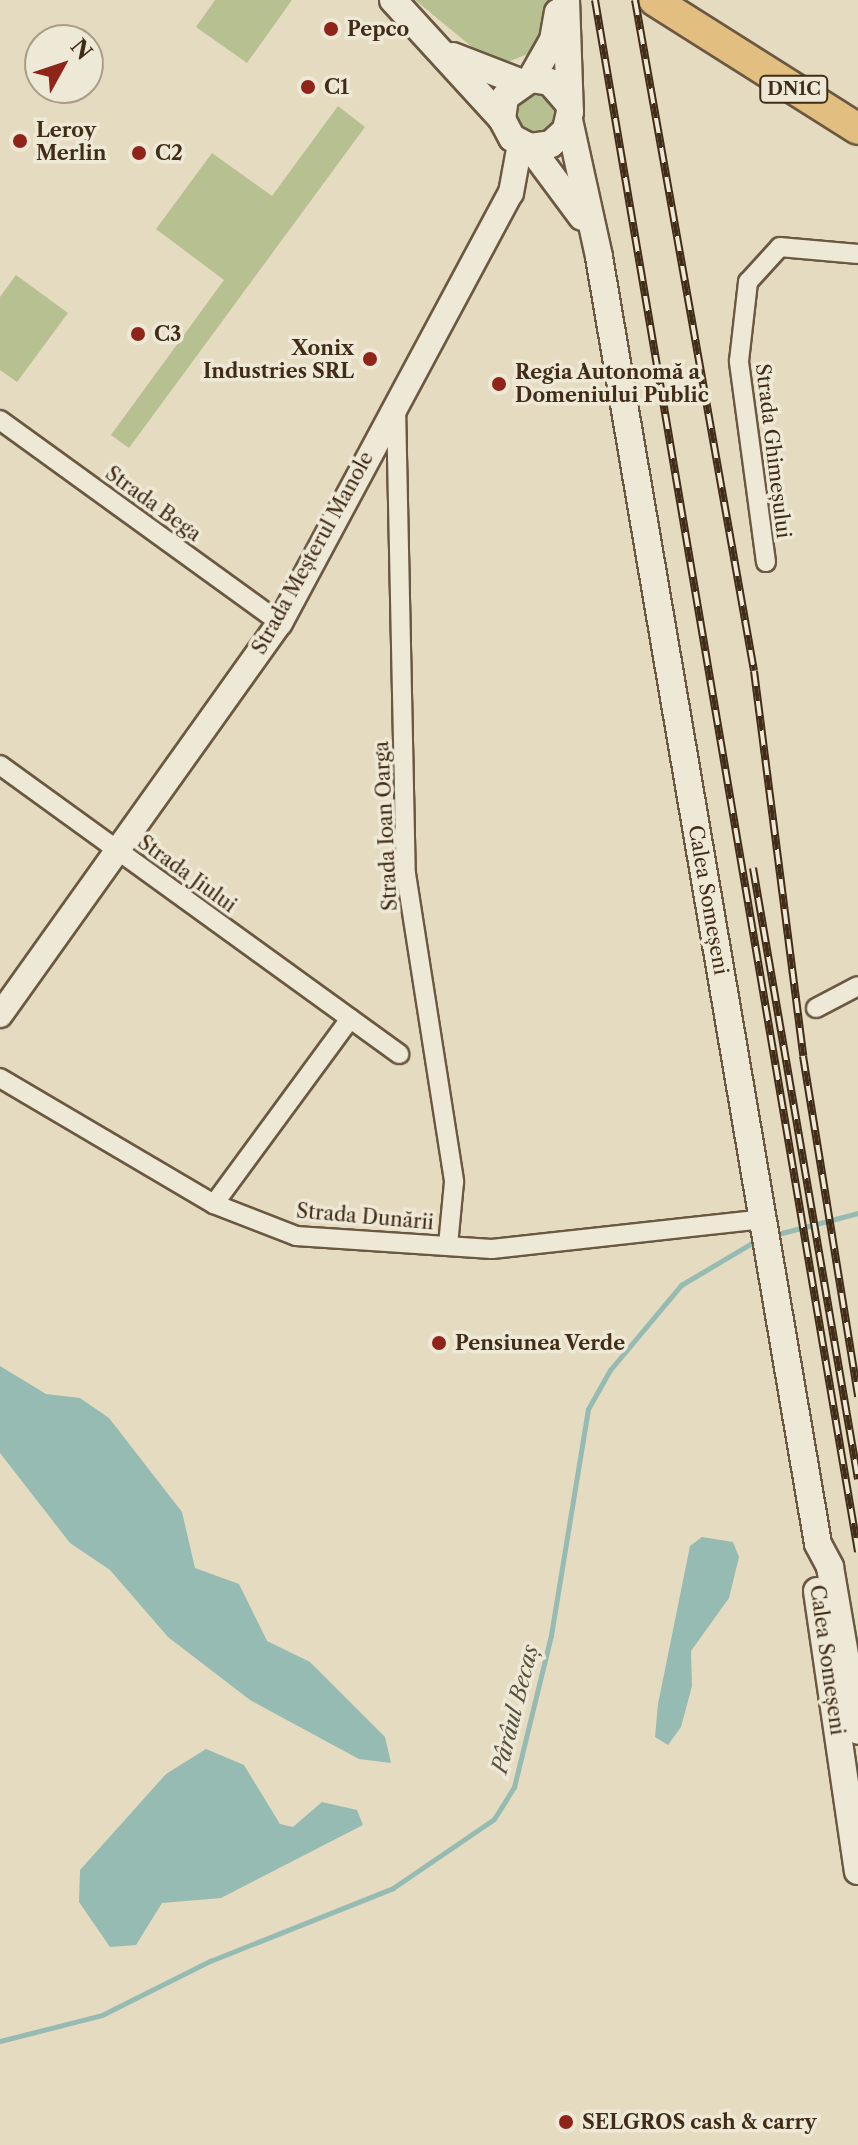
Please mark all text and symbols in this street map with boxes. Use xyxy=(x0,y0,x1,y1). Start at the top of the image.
place label: Pepco xyxy=(347,17,409,41)
marker: Pepco xyxy=(322,20,340,38)
north arrow xyxy=(24,24,104,104)
text: N xyxy=(65,34,98,66)
place label: C1 xyxy=(324,75,349,99)
road number: DN1C xyxy=(758,75,830,103)
marker: C1 xyxy=(299,78,317,96)
place label: Leroy Merlin xyxy=(36,118,106,165)
marker: Leroy Merlin xyxy=(11,132,29,150)
place label: C2 xyxy=(155,141,183,165)
marker: C2 xyxy=(130,144,148,162)
place label: C3 xyxy=(154,322,181,346)
marker: C3 xyxy=(129,325,147,343)
place label: Xonix Industries SRL xyxy=(203,336,354,383)
marker: Xonix Industries SRL xyxy=(361,350,379,368)
place label: Regia Autonomă a Domeniului Public xyxy=(515,360,709,407)
street label: Strada Ghimeșului xyxy=(750,362,796,540)
marker: Regia Autonomă a Domeniului Public xyxy=(490,375,508,393)
street label: Strada Meșterul Manole xyxy=(247,447,379,659)
street label: Strada Bega xyxy=(101,461,205,547)
street label: Strada Ioan Oarga xyxy=(370,740,402,912)
street label: Calea Someșeni xyxy=(683,823,733,977)
street label: Strada Jiului xyxy=(133,830,241,918)
street label: Strada Dunării xyxy=(295,1199,435,1235)
place label: Pensiunea Verde xyxy=(455,1331,626,1355)
marker: Pensiunea Verde xyxy=(430,1334,448,1352)
street label: Calea Someșeni xyxy=(805,1583,849,1737)
water label: Pârâul Becaș xyxy=(486,1642,544,1776)
place label: SELGROS cash & carry xyxy=(582,2110,817,2134)
marker: SELGROS cash & carry xyxy=(557,2113,575,2131)

